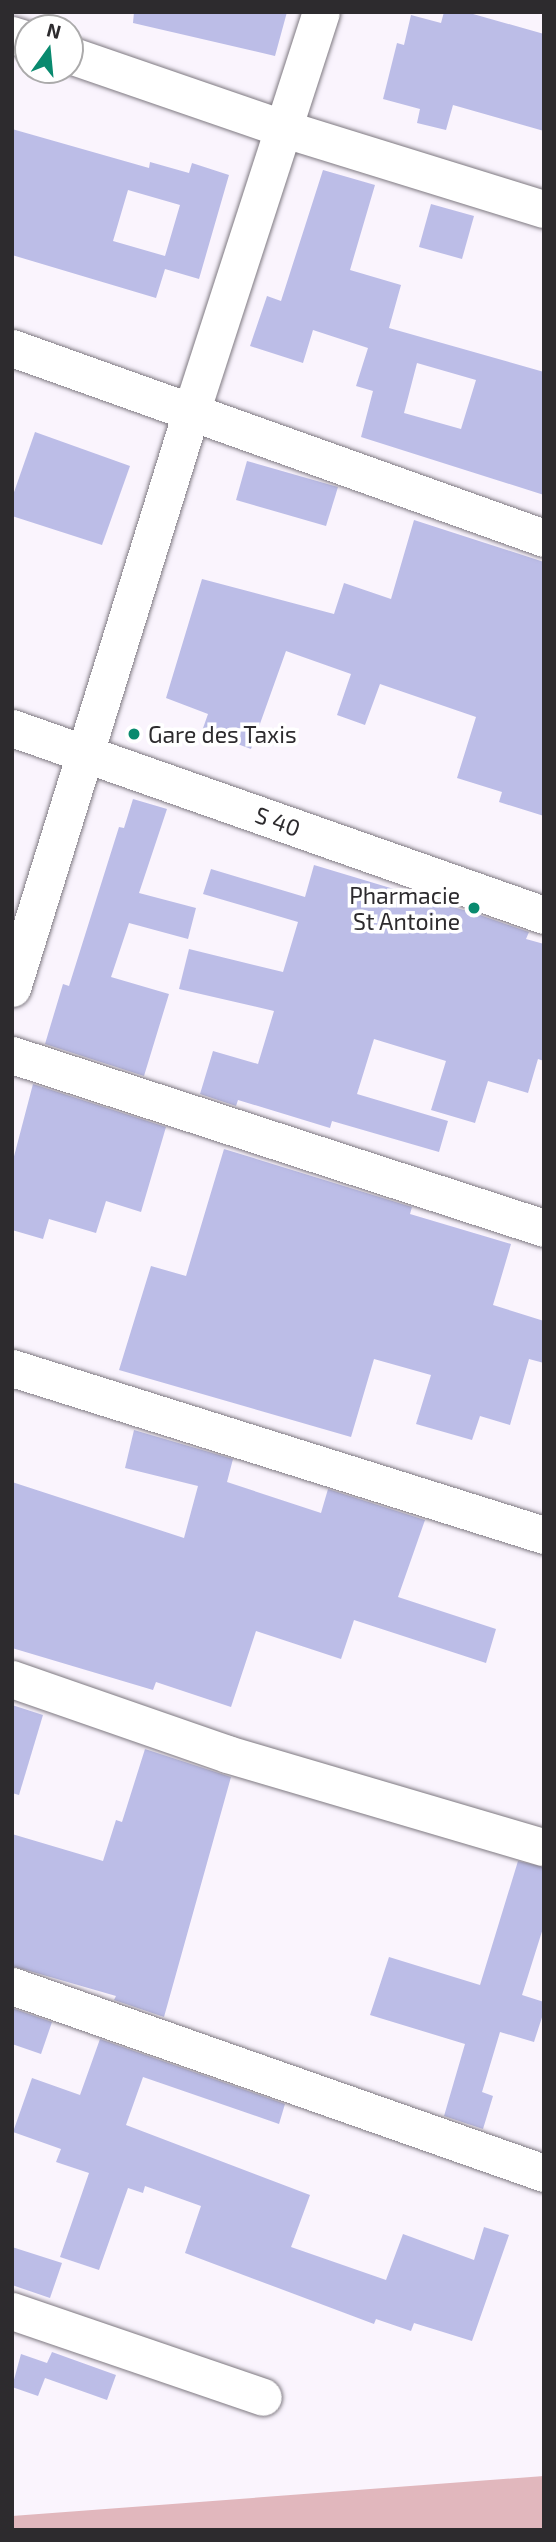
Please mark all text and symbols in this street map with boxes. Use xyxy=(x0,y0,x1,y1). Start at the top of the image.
north arrow xyxy=(14,14,84,84)
text: N xyxy=(44,17,64,43)
place label: Gare des Taxis xyxy=(148,720,297,748)
marker: Gare des Taxis xyxy=(126,726,142,742)
street label: S 40 xyxy=(252,800,304,842)
place label: Pharmacie St Antoine xyxy=(349,881,460,935)
marker: Pharmacie St Antoine xyxy=(466,900,482,916)

